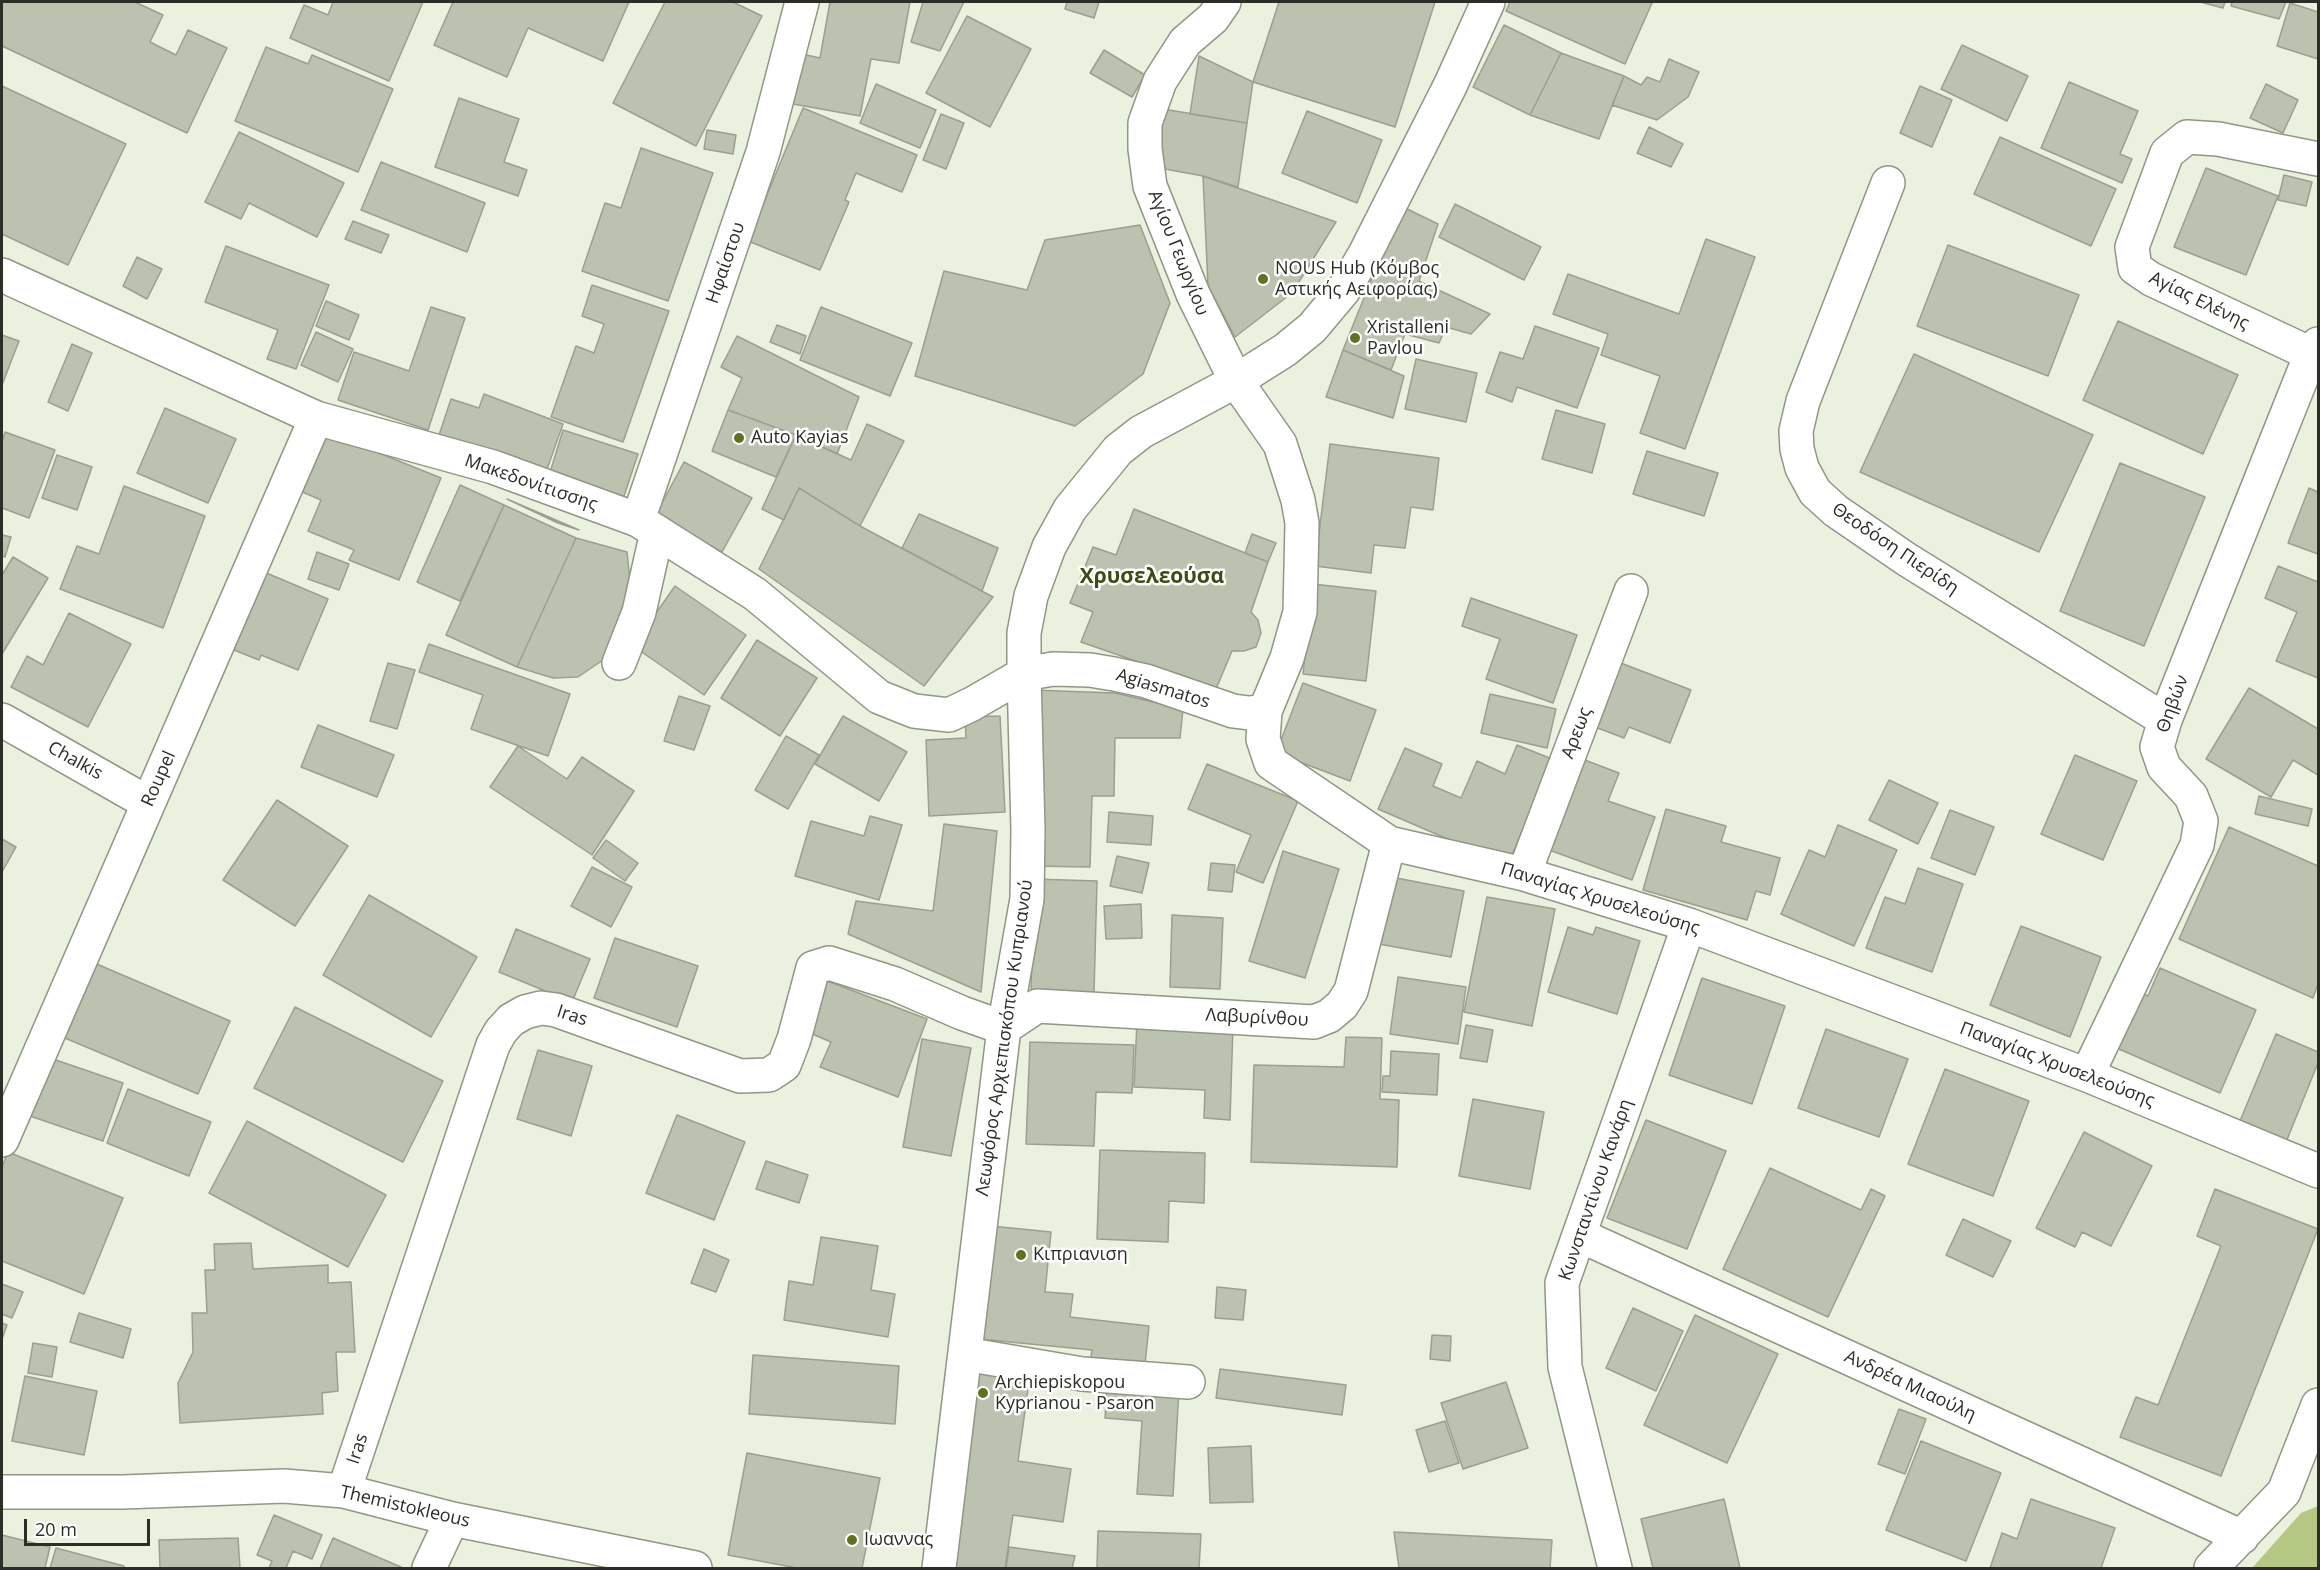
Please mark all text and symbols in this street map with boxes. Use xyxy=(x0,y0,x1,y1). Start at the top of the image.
street label: Αγίου Γεωργίου xyxy=(1143,187,1213,319)
street label: Ηφαίστου xyxy=(702,219,750,307)
place label: NOUS Hub (Κόμβος Αστικής Αειφορίας) xyxy=(1275,258,1439,300)
street label: Αγίας Ελένης xyxy=(2145,267,2253,335)
marker: NOUS Hub (Κόμβος Αστικής Αειφορίας) xyxy=(1256,272,1270,286)
place label: Xristalleni Pavlou xyxy=(1367,317,1449,360)
marker: Xristalleni Pavlou xyxy=(1348,331,1362,345)
place label: Auto Kayias xyxy=(751,427,849,449)
marker: Auto Kayias xyxy=(732,431,746,445)
street label: Μακεδονίτισσης xyxy=(462,450,600,516)
street label: Θεοδόση Πιερίδη xyxy=(1827,499,1963,599)
district label: Χρυσελεούσα xyxy=(1080,564,1224,590)
street label: Agiasmatos xyxy=(1114,665,1212,713)
street label: Θηβών xyxy=(2153,672,2193,736)
street label: Αρεως xyxy=(1557,704,1597,762)
street label: Chalkis xyxy=(44,737,106,785)
street label: Roupel xyxy=(137,748,181,810)
street label: Παναγίας Χρυσελεούσης xyxy=(1498,858,1702,940)
street label: Λεωφόρος Αρχιεπισκόπου Κυπριανού xyxy=(972,878,1038,1198)
street label: Iras xyxy=(554,1001,590,1031)
street label: Λαβυρίνθου xyxy=(1205,1005,1309,1031)
street label: Παναγίας Χρυσελεούσης xyxy=(1956,1018,2158,1112)
street label: Κωνσταντίνου Κανάρη xyxy=(1555,1096,1637,1284)
place label: Κιπριανιση xyxy=(1033,1244,1128,1266)
marker: Κιπριανιση xyxy=(1014,1248,1028,1262)
street label: Ανδρέα Μιαούλη xyxy=(1841,1346,1979,1426)
place label: Archiepiskopou Kyprianou - Psaron xyxy=(995,1372,1155,1414)
marker: Archiepiskopou Kyprianou - Psaron xyxy=(976,1386,990,1400)
street label: Iras xyxy=(343,1431,373,1467)
street label: Themistokleous xyxy=(338,1482,472,1532)
scale bar xyxy=(27,1507,153,1545)
text: 20 m xyxy=(35,1517,77,1541)
place label: Ιωαννας xyxy=(864,1529,933,1551)
marker: Ιωαννας xyxy=(845,1533,859,1547)

